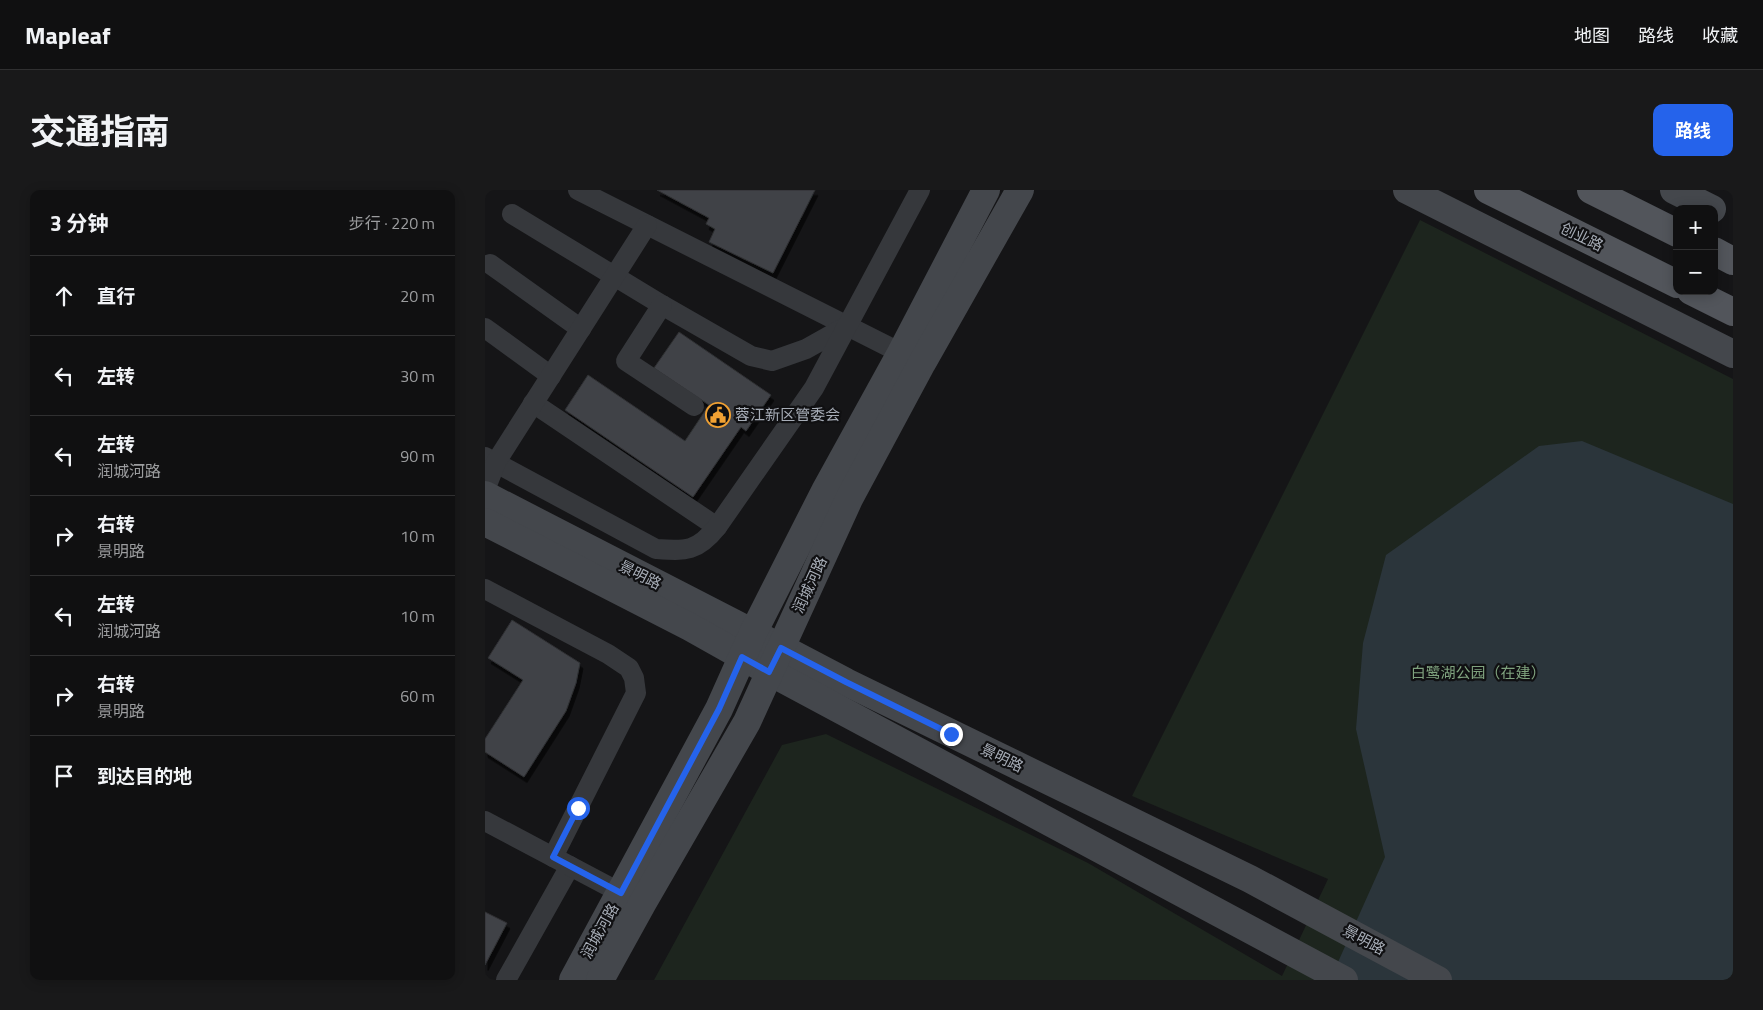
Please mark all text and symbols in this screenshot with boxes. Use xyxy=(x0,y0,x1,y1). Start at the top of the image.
text: Mapleaf xyxy=(25,17,110,53)
text: 地图 xyxy=(1574,22,1610,49)
text: 路线 xyxy=(1638,22,1674,49)
text: 收藏 xyxy=(1702,22,1738,49)
text: 交通指南 xyxy=(30,104,170,158)
button: 路线 xyxy=(1653,104,1733,156)
map controls xyxy=(1673,205,1718,295)
button: + xyxy=(1673,205,1718,250)
text: 3 分钟 xyxy=(50,207,108,239)
text: 步行 · 220 m xyxy=(349,211,435,235)
street label: 创业路 xyxy=(1557,216,1607,257)
button: − xyxy=(1673,250,1718,295)
text: 直行 xyxy=(97,281,135,310)
icon: ahead xyxy=(50,282,78,310)
text: 20 m xyxy=(400,284,435,308)
text: 左转 xyxy=(97,361,135,390)
icon: left xyxy=(50,362,78,390)
text: 30 m xyxy=(400,364,435,388)
public building icon: 蓉江新区管委会 xyxy=(705,402,731,428)
place label: 蓉江新区管委会 xyxy=(735,403,840,426)
text: 左转 xyxy=(97,429,135,458)
icon: left xyxy=(50,442,78,470)
text: 90 m xyxy=(400,444,435,468)
text: 润城河路 xyxy=(97,459,161,483)
text: 右转 xyxy=(97,509,135,538)
icon: right xyxy=(50,522,78,550)
text: 10 m xyxy=(400,524,435,548)
text: 景明路 xyxy=(97,539,145,563)
street label: 润城河路 xyxy=(786,553,833,617)
street label: 景明路 xyxy=(615,554,666,595)
text: 左转 xyxy=(97,589,135,618)
icon: left xyxy=(50,602,78,630)
text: 10 m xyxy=(400,604,435,628)
text: 润城河路 xyxy=(97,619,161,643)
park label: 白鹭湖公园（在建） xyxy=(1410,661,1546,684)
text: 右转 xyxy=(97,669,135,698)
icon: right xyxy=(50,682,78,710)
text: 60 m xyxy=(400,684,435,708)
text: 景明路 xyxy=(97,699,145,723)
route end xyxy=(940,723,963,746)
street label: 景明路 xyxy=(977,737,1027,778)
text: 到达目的地 xyxy=(97,761,192,790)
icon: arrive xyxy=(50,762,78,790)
route start xyxy=(567,797,590,820)
street label: 润城河路 xyxy=(575,899,624,963)
street label: 景明路 xyxy=(1339,919,1390,960)

